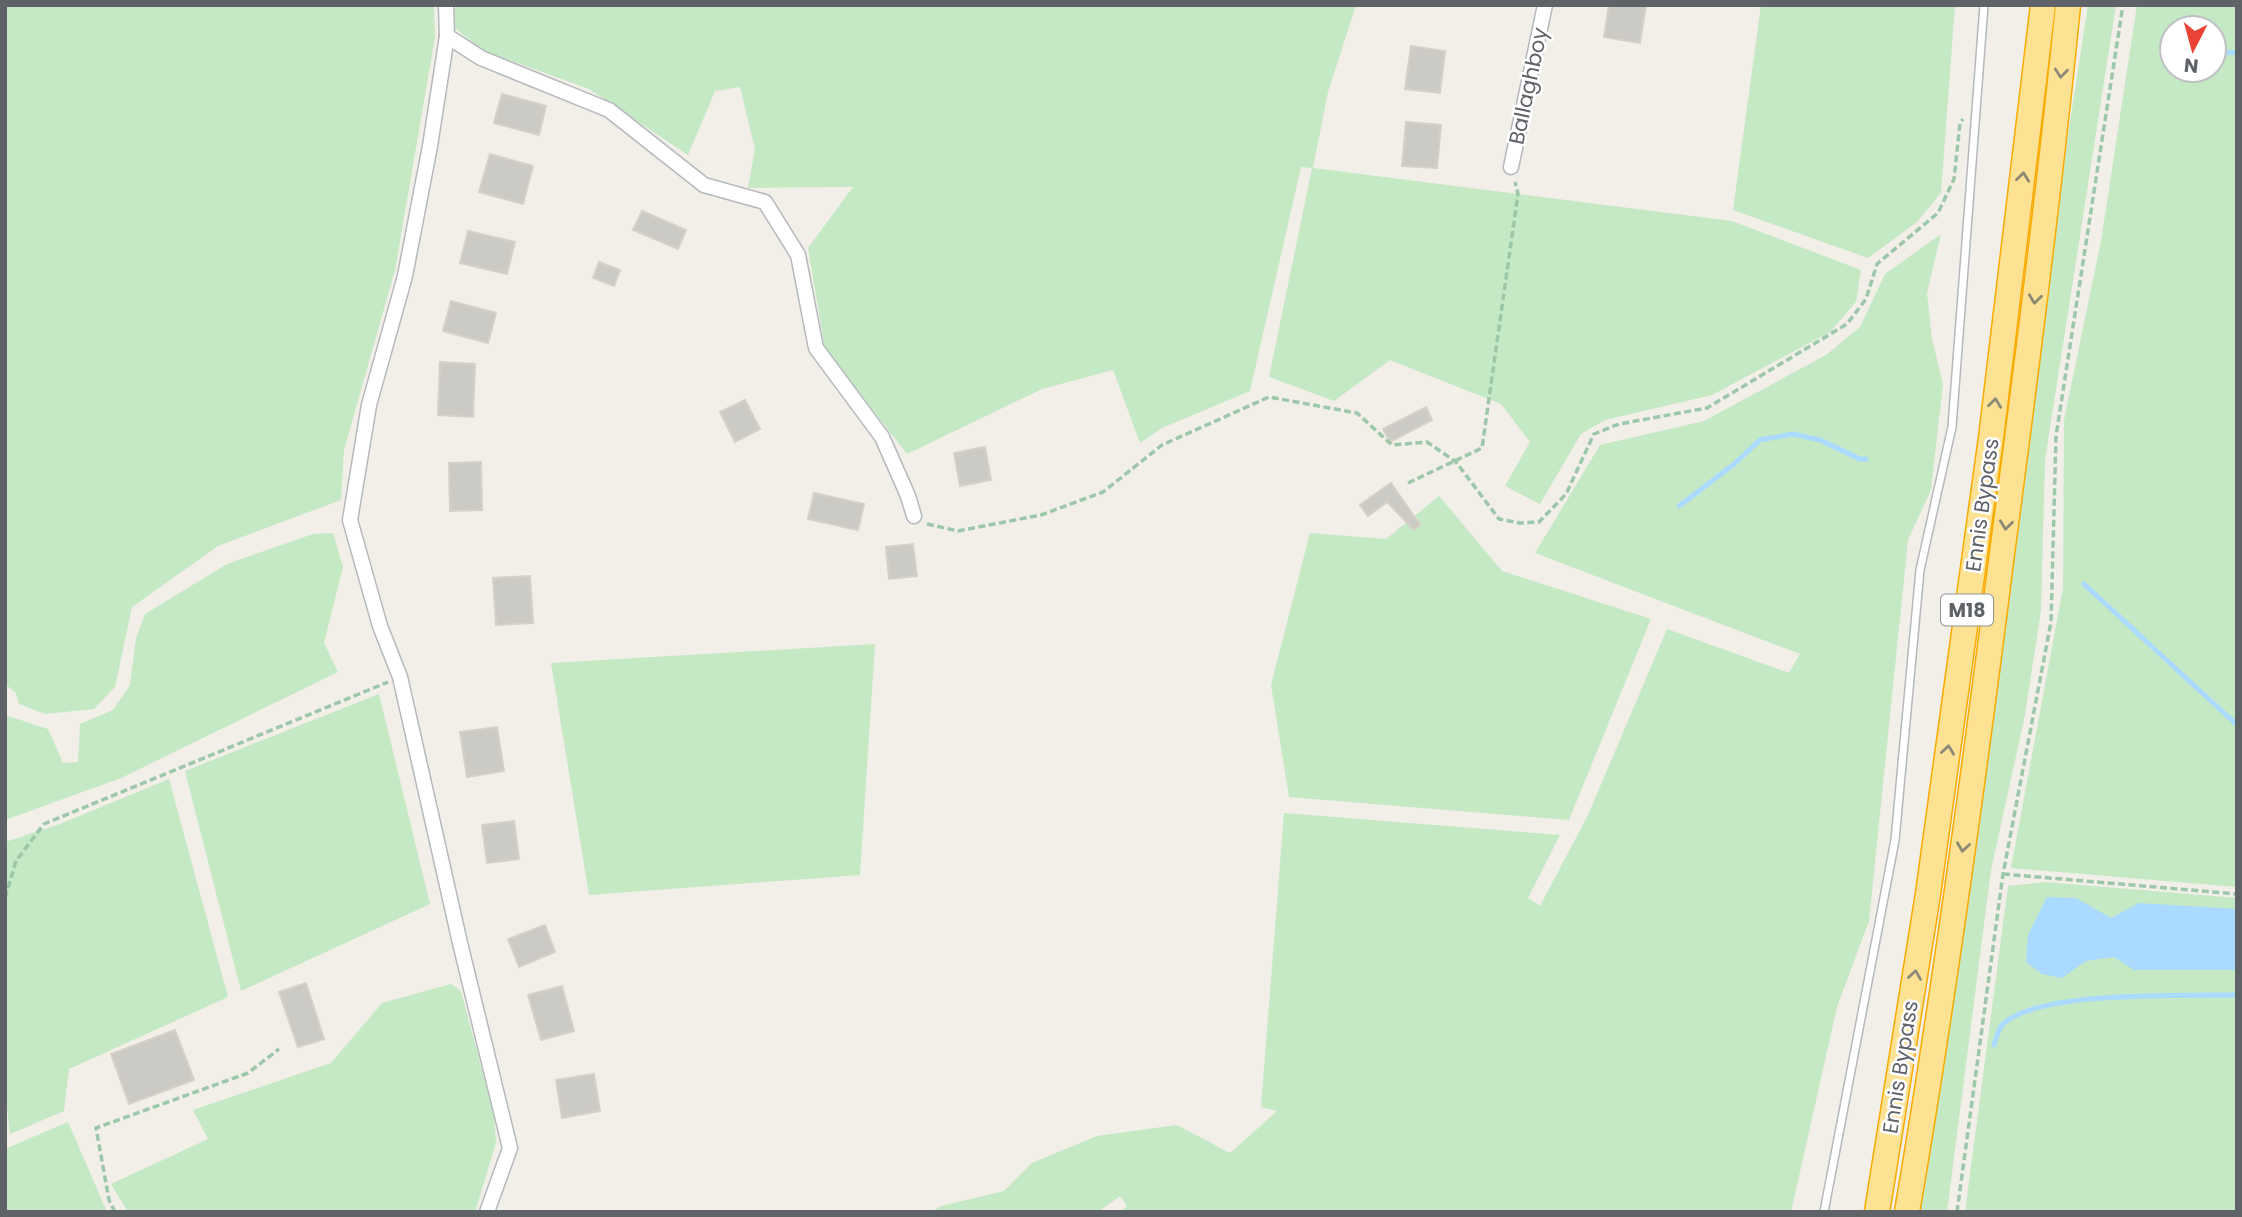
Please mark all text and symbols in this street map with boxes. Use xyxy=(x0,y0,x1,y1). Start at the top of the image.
north arrow xyxy=(2158,14,2228,84)
street label: Ballaghboy xyxy=(1501,25,1555,147)
text: N xyxy=(2183,51,2200,80)
one-way arrow xyxy=(2054,68,2069,79)
one-way arrow xyxy=(2015,172,2030,183)
one-way arrow xyxy=(2028,293,2043,305)
one-way arrow xyxy=(1988,397,2003,409)
street label: Ennis Bypass xyxy=(1958,436,2006,574)
one-way arrow xyxy=(1999,519,2014,531)
road number: M18 xyxy=(1941,594,1993,625)
one-way arrow xyxy=(1940,744,1955,756)
one-way arrow xyxy=(1956,842,1971,853)
one-way arrow xyxy=(1907,969,1922,981)
street label: Ennis Bypass xyxy=(1875,998,1925,1136)

